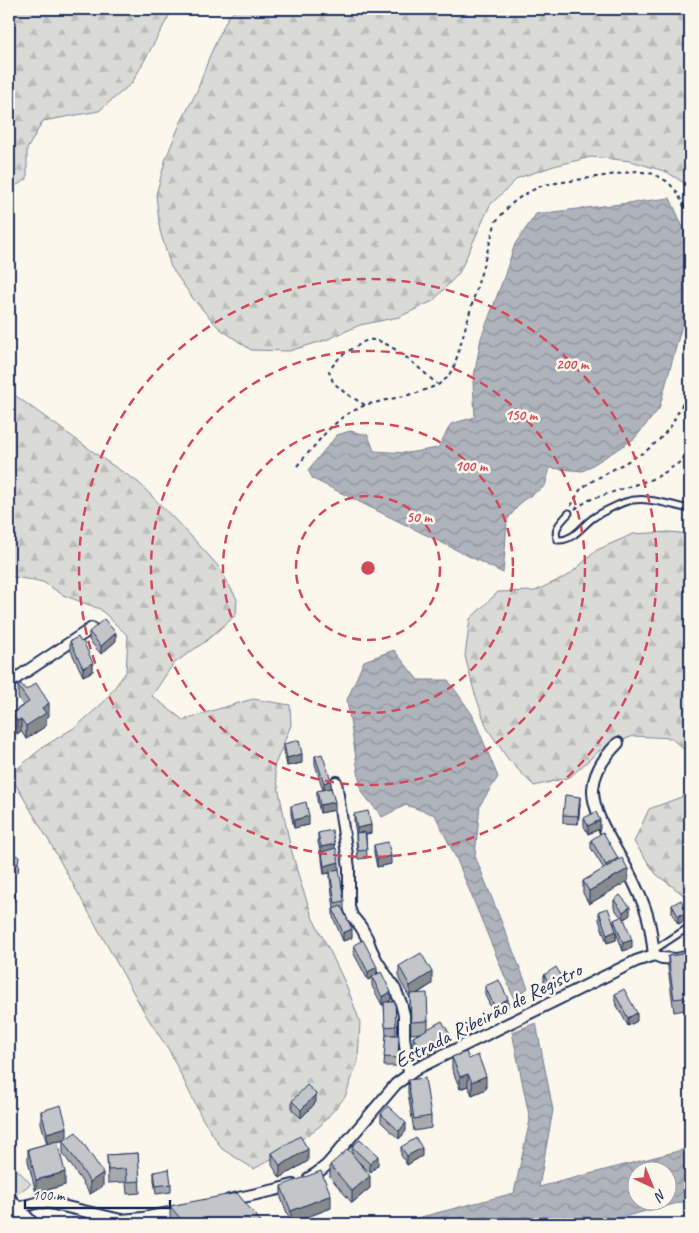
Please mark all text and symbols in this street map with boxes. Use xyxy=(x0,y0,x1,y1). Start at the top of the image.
text: 200 m xyxy=(556,355,590,374)
text: 150 m xyxy=(505,406,539,425)
text: 100 m xyxy=(455,457,489,476)
text: 50 m xyxy=(406,508,433,527)
centre of rings xyxy=(359,559,377,577)
street label: Estrada Ribeirão de Registro xyxy=(390,955,588,1073)
north arrow xyxy=(626,1160,676,1210)
scale bar xyxy=(25,1178,170,1210)
text: 100 m xyxy=(32,1186,66,1205)
text: N xyxy=(650,1186,670,1206)

